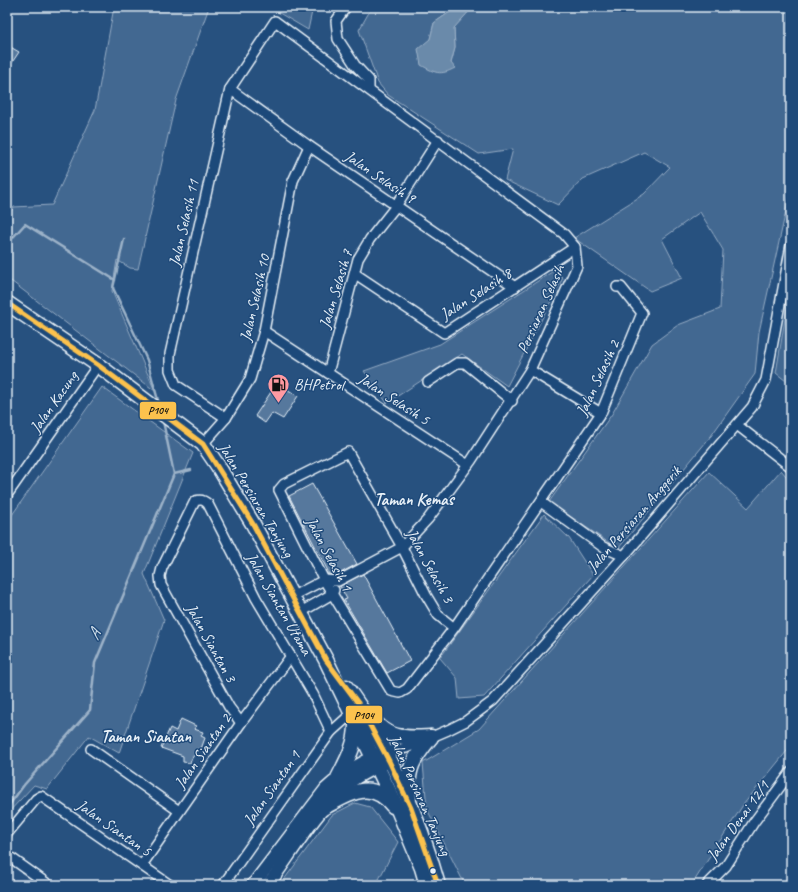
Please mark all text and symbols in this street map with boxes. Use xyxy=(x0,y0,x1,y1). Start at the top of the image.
street label: Jalan Selasih 9 xyxy=(340,145,421,209)
street label: Jalan Selasih 11 xyxy=(164,177,204,269)
street label: Jalan Selasih 7 xyxy=(314,246,358,332)
street label: Jalan Selasih 10 xyxy=(235,251,275,344)
street label: Persiaran Selasih xyxy=(513,260,570,356)
street label: Jalan Selasih 8 xyxy=(436,262,517,325)
street label: Jalan Selasih 2 xyxy=(571,335,625,420)
street label: Jalan Kacung xyxy=(25,366,83,438)
street label: Jalan Selasih 5 xyxy=(354,368,434,430)
fuel station icon: BHPetrol xyxy=(265,372,291,405)
place label: BHPetrol xyxy=(294,375,347,395)
line badge: P104 xyxy=(139,401,177,420)
text: P104 xyxy=(148,403,170,417)
street label: Jalan Persiaran Tanjung xyxy=(213,438,299,562)
street label: Jalan Persiaran Anggerik xyxy=(582,461,686,577)
district label: Taman Kemas xyxy=(374,489,456,510)
street label: Jalan Selasih 1 xyxy=(301,512,357,595)
street label: Jalan Selasih 3 xyxy=(401,525,459,608)
street label: Jalan Siantan Utama xyxy=(241,548,317,660)
street label: Jalan Siantan 3 xyxy=(181,599,242,687)
water label: A xyxy=(83,624,107,643)
line badge: P104 xyxy=(345,705,383,724)
street label: Jalan Siantan 2 xyxy=(169,708,237,793)
text: P104 xyxy=(354,708,376,722)
district label: Taman Siantan xyxy=(101,726,192,747)
street label: Jalan Persiaran Tanjung xyxy=(384,730,456,860)
street label: Jalan Siantan 1 xyxy=(238,746,306,830)
street label: Jalan Denai 12/1 xyxy=(702,776,774,866)
street label: Jalan Siantan 5 xyxy=(72,794,156,862)
unlabelled marker xyxy=(428,866,438,876)

